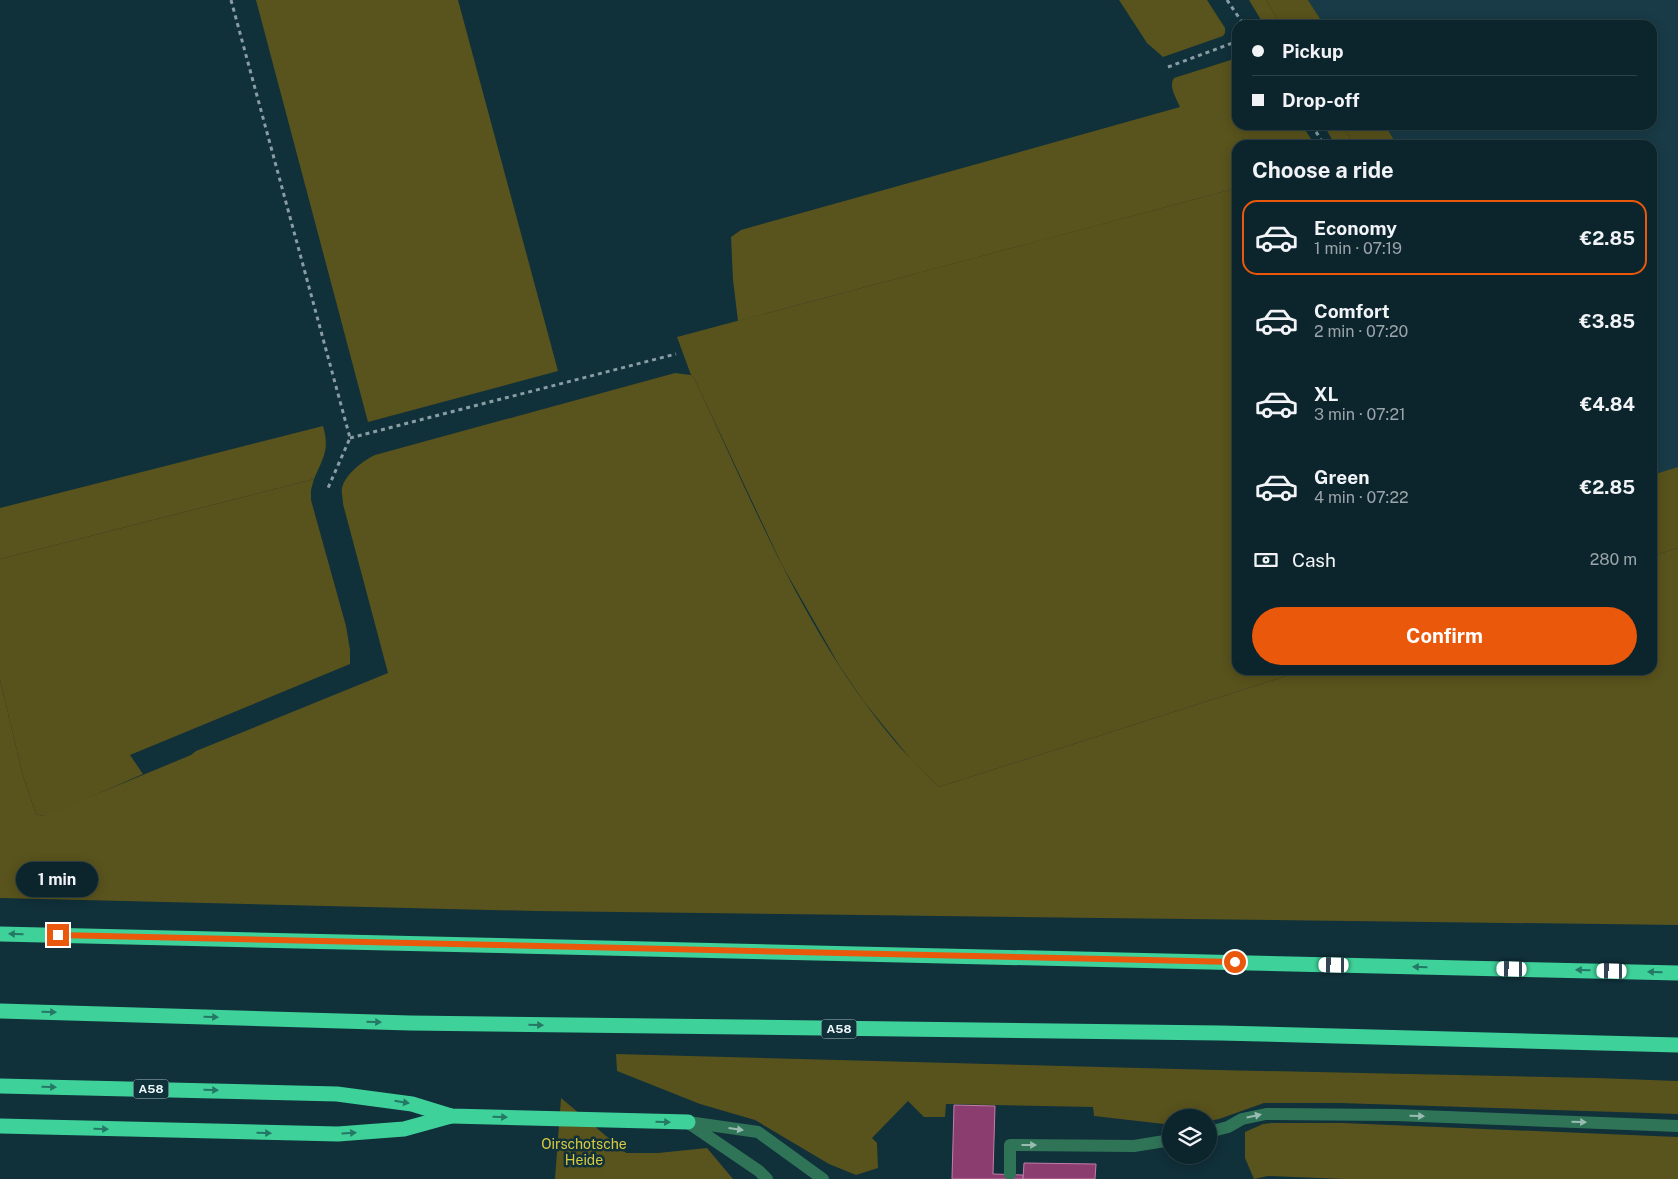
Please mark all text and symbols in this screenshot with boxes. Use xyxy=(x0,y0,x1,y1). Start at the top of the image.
text: Pickup xyxy=(1282,40,1344,62)
text: Drop-off xyxy=(1282,89,1359,111)
text: Choose a ride xyxy=(1252,157,1394,183)
icon: car xyxy=(1254,215,1299,260)
text: Economy xyxy=(1314,217,1397,239)
text: €2.85 xyxy=(1580,227,1635,249)
text: 1 min · 07:19 xyxy=(1314,239,1402,258)
icon: car xyxy=(1254,298,1299,343)
text: Comfort xyxy=(1314,300,1390,322)
text: €3.85 xyxy=(1579,310,1635,332)
text: 2 min · 07:20 xyxy=(1314,322,1408,341)
icon: car xyxy=(1254,381,1299,426)
text: XL xyxy=(1314,383,1339,405)
text: €4.84 xyxy=(1580,393,1635,415)
text: 3 min · 07:21 xyxy=(1314,405,1406,424)
icon: car xyxy=(1254,464,1299,509)
text: Green xyxy=(1314,466,1369,488)
text: €2.85 xyxy=(1580,476,1635,498)
text: 4 min · 07:22 xyxy=(1314,488,1409,507)
icon: cash xyxy=(1252,546,1280,574)
text: Cash xyxy=(1292,549,1336,571)
text: 280 m xyxy=(1590,550,1637,569)
button: Confirm xyxy=(1252,607,1637,665)
callout: 1 min xyxy=(17,862,99,898)
text: 1 min xyxy=(38,870,76,889)
route end xyxy=(47,924,69,946)
one-way arrow xyxy=(7,930,23,938)
route start xyxy=(1224,951,1246,973)
car xyxy=(1318,957,1349,973)
car xyxy=(1496,961,1527,977)
one-way arrow xyxy=(1412,962,1428,970)
car xyxy=(1596,963,1627,979)
one-way arrow xyxy=(1574,966,1590,974)
one-way arrow xyxy=(1646,968,1662,976)
one-way arrow xyxy=(41,1009,57,1017)
one-way arrow xyxy=(203,1014,219,1022)
one-way arrow xyxy=(366,1018,382,1026)
road number: A58 xyxy=(822,1020,856,1038)
one-way arrow xyxy=(528,1021,544,1029)
road number: A58 xyxy=(134,1080,168,1098)
one-way arrow xyxy=(41,1083,57,1091)
one-way arrow xyxy=(203,1087,219,1095)
one-way arrow xyxy=(394,1099,410,1107)
map controls xyxy=(1162,1109,1217,1164)
button: layers xyxy=(1162,1109,1217,1164)
one-way arrow xyxy=(1247,1112,1263,1120)
one-way arrow xyxy=(492,1113,508,1121)
one-way arrow xyxy=(1409,1113,1425,1121)
one-way arrow xyxy=(655,1118,671,1126)
one-way arrow xyxy=(1571,1118,1587,1126)
one-way arrow xyxy=(93,1125,109,1133)
one-way arrow xyxy=(728,1125,744,1133)
one-way arrow xyxy=(256,1129,272,1137)
one-way arrow xyxy=(341,1129,357,1137)
park label: Oirschotsche Heide xyxy=(541,1136,627,1168)
one-way arrow xyxy=(1022,1141,1038,1149)

